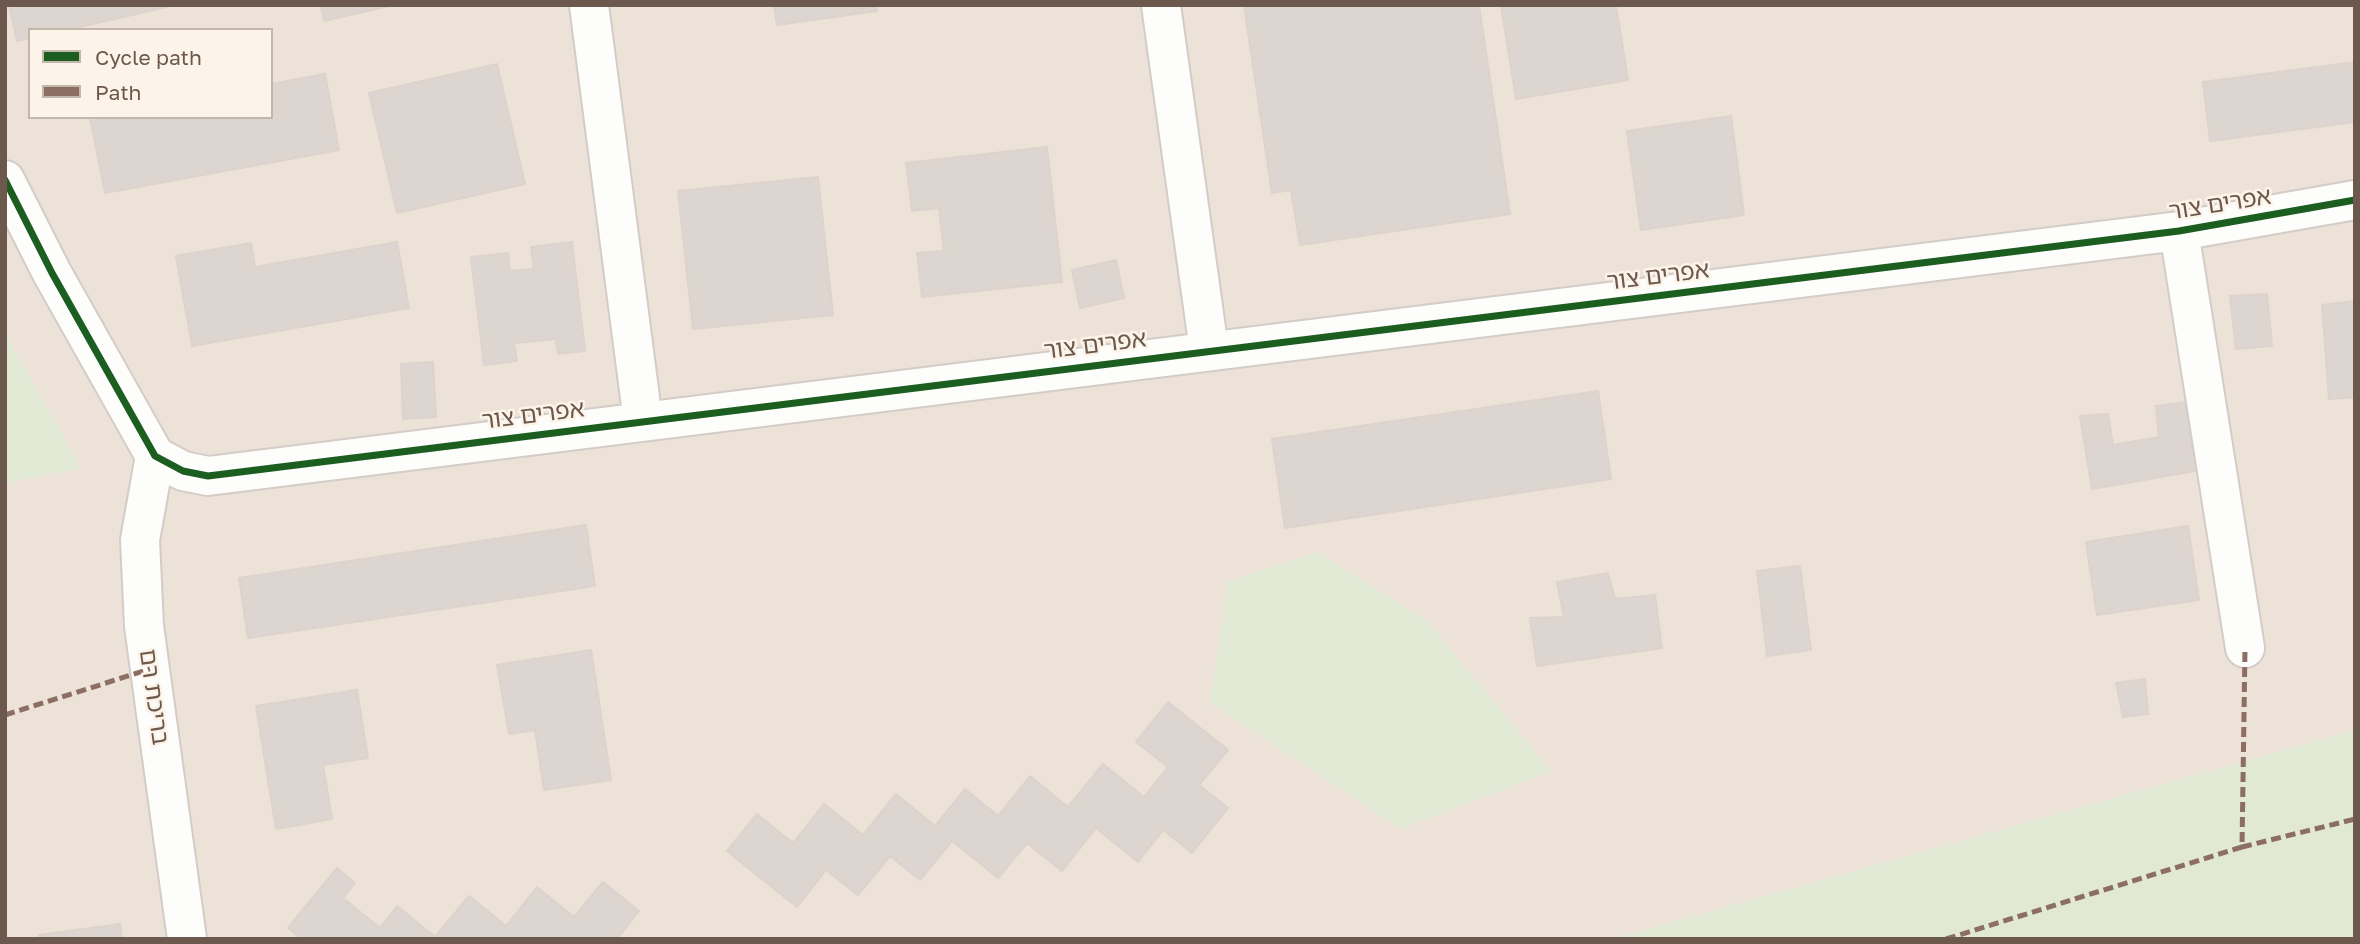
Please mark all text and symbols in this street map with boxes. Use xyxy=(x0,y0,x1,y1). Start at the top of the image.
legend xyxy=(28,28,273,119)
text: Cycle path xyxy=(95,44,202,70)
text: Path xyxy=(95,79,142,105)
street label: אפרים צור xyxy=(2167,182,2273,226)
street label: אפרים צור xyxy=(1605,255,1711,297)
street label: אפרים צור xyxy=(1042,324,1148,366)
street label: אפרים צור xyxy=(480,394,586,436)
street label: בריכת רם xyxy=(133,647,175,747)

